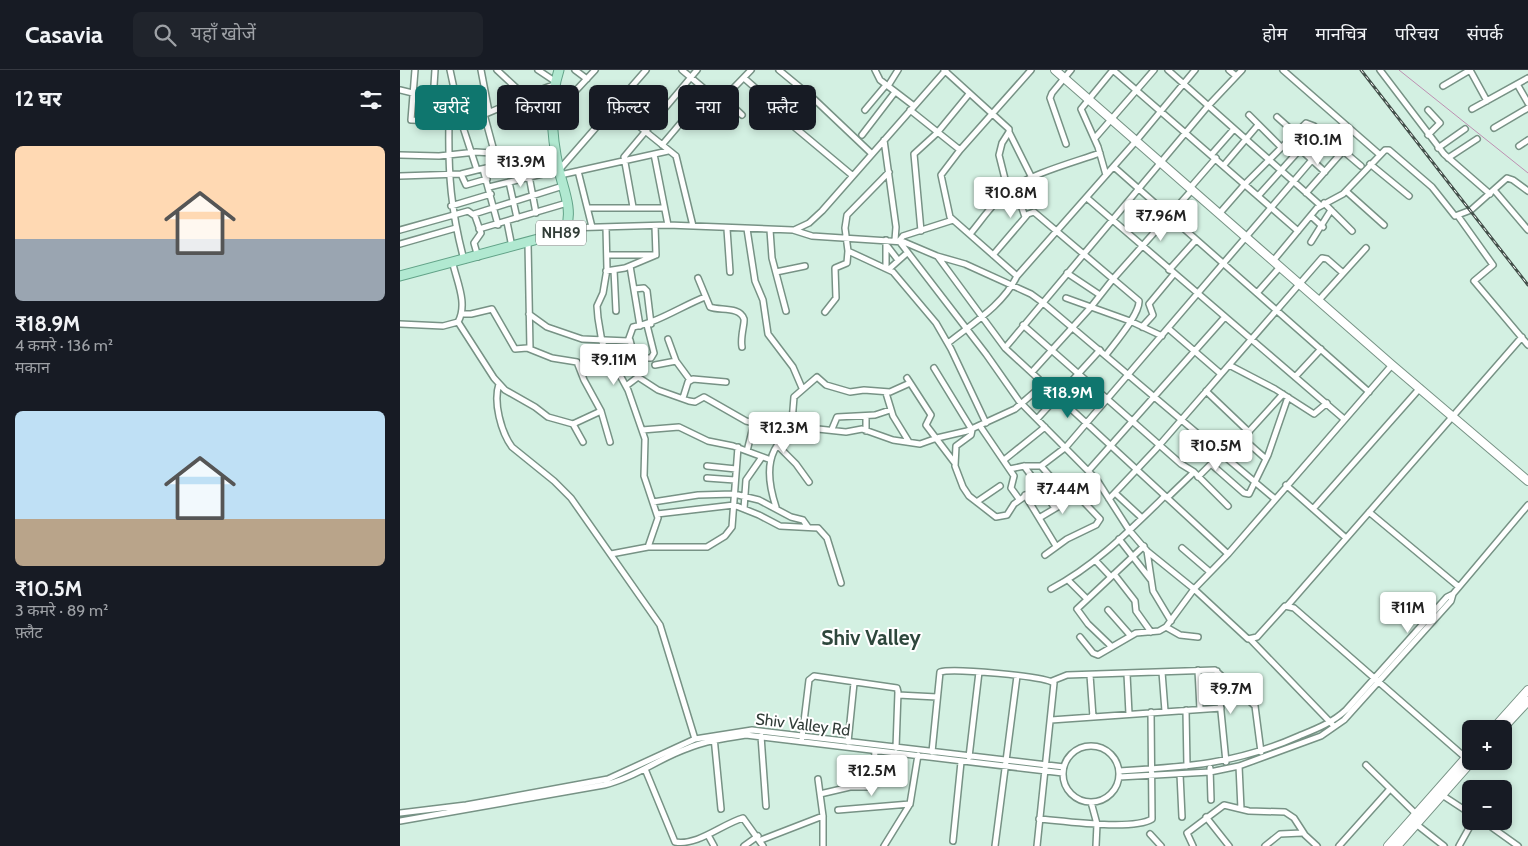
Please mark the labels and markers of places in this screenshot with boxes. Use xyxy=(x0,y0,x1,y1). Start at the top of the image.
pin: ₹10.1M xyxy=(1277,124,1359,166)
pin: ₹13.9M xyxy=(480,146,562,188)
pin: ₹10.8M xyxy=(970,176,1052,219)
pin: ₹7.96M xyxy=(1120,200,1202,242)
pin: ₹9.11M xyxy=(573,344,655,386)
pin: ₹18.9M xyxy=(1027,376,1109,419)
pin: ₹12.3M xyxy=(743,412,825,454)
pin: ₹10.5M xyxy=(1175,430,1257,472)
pin: ₹7.44M xyxy=(1022,472,1104,515)
pin: ₹11M xyxy=(1378,592,1438,634)
pin: ₹9.7M xyxy=(1196,672,1266,715)
pin: ₹12.5M xyxy=(831,754,913,797)

